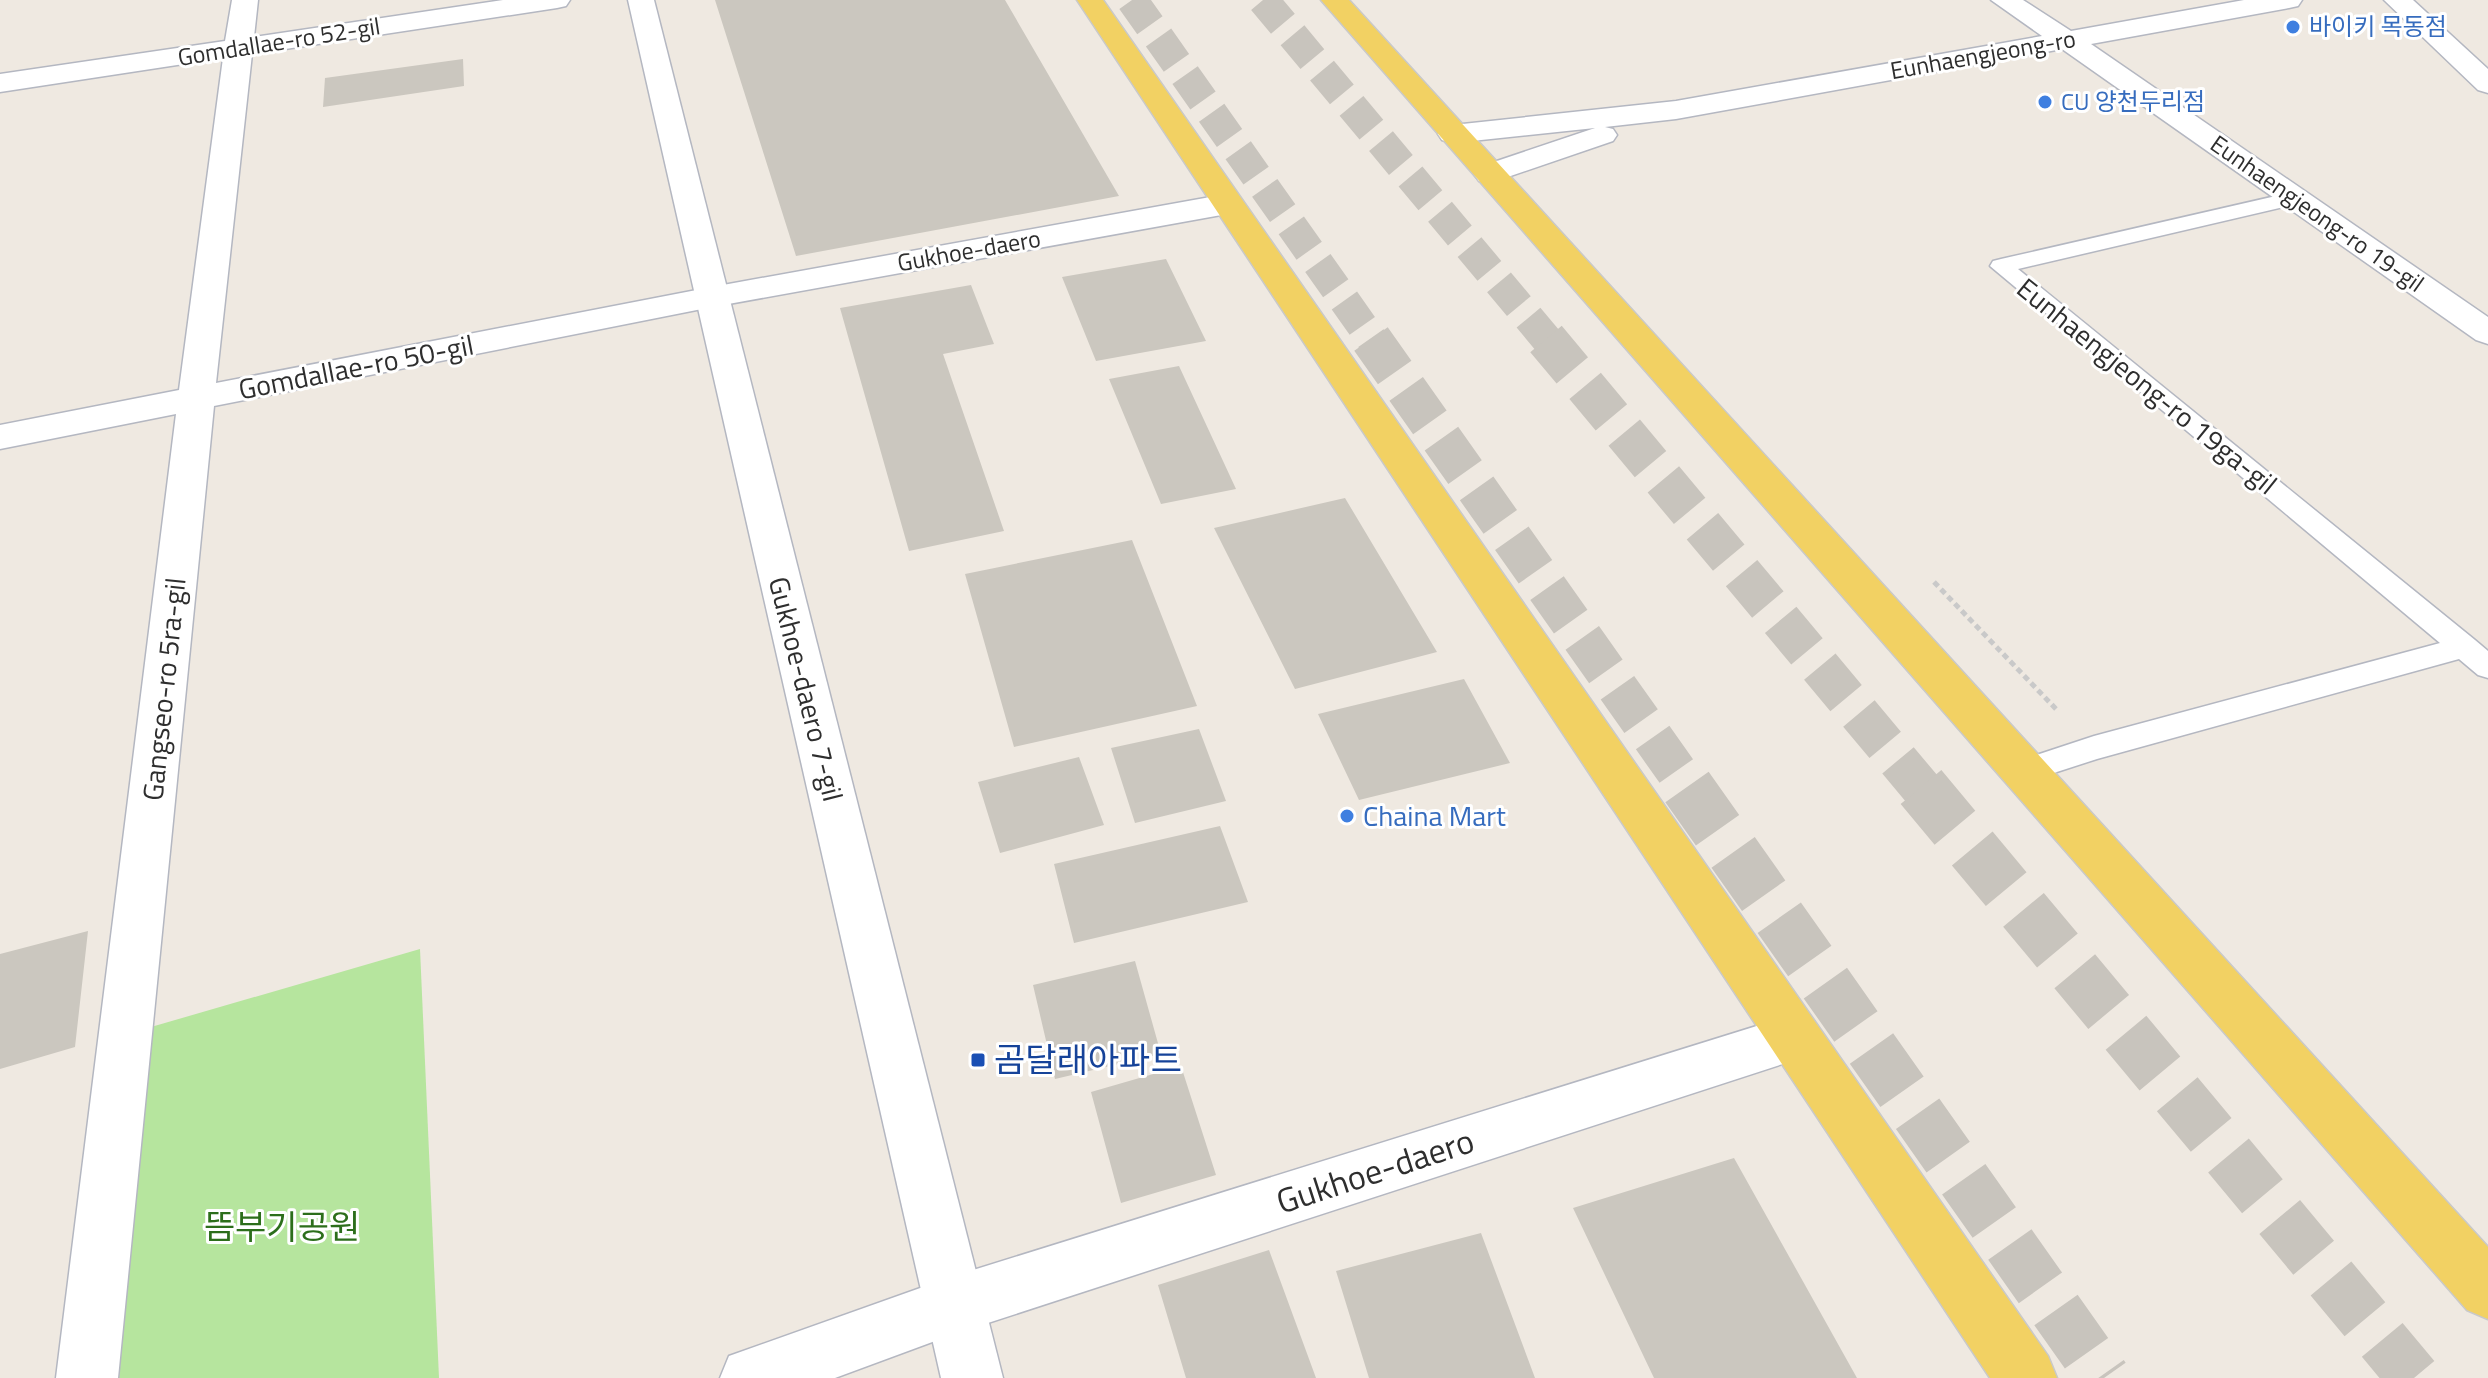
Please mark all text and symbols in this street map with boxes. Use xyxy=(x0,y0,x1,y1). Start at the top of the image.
street label: Gomdallae-ro 52-gil xyxy=(175,7,383,75)
place label: 바이키 목동점 xyxy=(2309,8,2447,44)
marker: 바이키 목동점 xyxy=(2284,18,2302,36)
street label: Eunhaengjeong-ro xyxy=(1887,20,2078,88)
place label: CU 양천두리점 xyxy=(2061,83,2205,119)
marker: CU 양천두리점 xyxy=(2036,93,2054,111)
street label: Eunhaengjeong-ro 19-gil xyxy=(2203,126,2432,301)
street label: Gukhoe-daero xyxy=(894,220,1043,280)
street label: Eunhaengjeong-ro 19ga-gil xyxy=(2008,267,2287,504)
street label: Gomdallae-ro 50-gil xyxy=(235,323,477,410)
street label: Gukhoe-daero 7-gil xyxy=(758,572,855,806)
street label: Gangseo-ro 5ra-gil xyxy=(130,575,197,803)
place label: Chaina Mart xyxy=(1363,794,1506,837)
marker: Chaina Mart xyxy=(1338,807,1356,825)
place label: 곰달래아파트 xyxy=(994,1033,1182,1085)
marker: 곰달래아파트 xyxy=(969,1051,987,1069)
street label: Gukhoe-daero xyxy=(1269,1114,1480,1226)
park label: 뜸부기공원 xyxy=(204,1200,360,1252)

